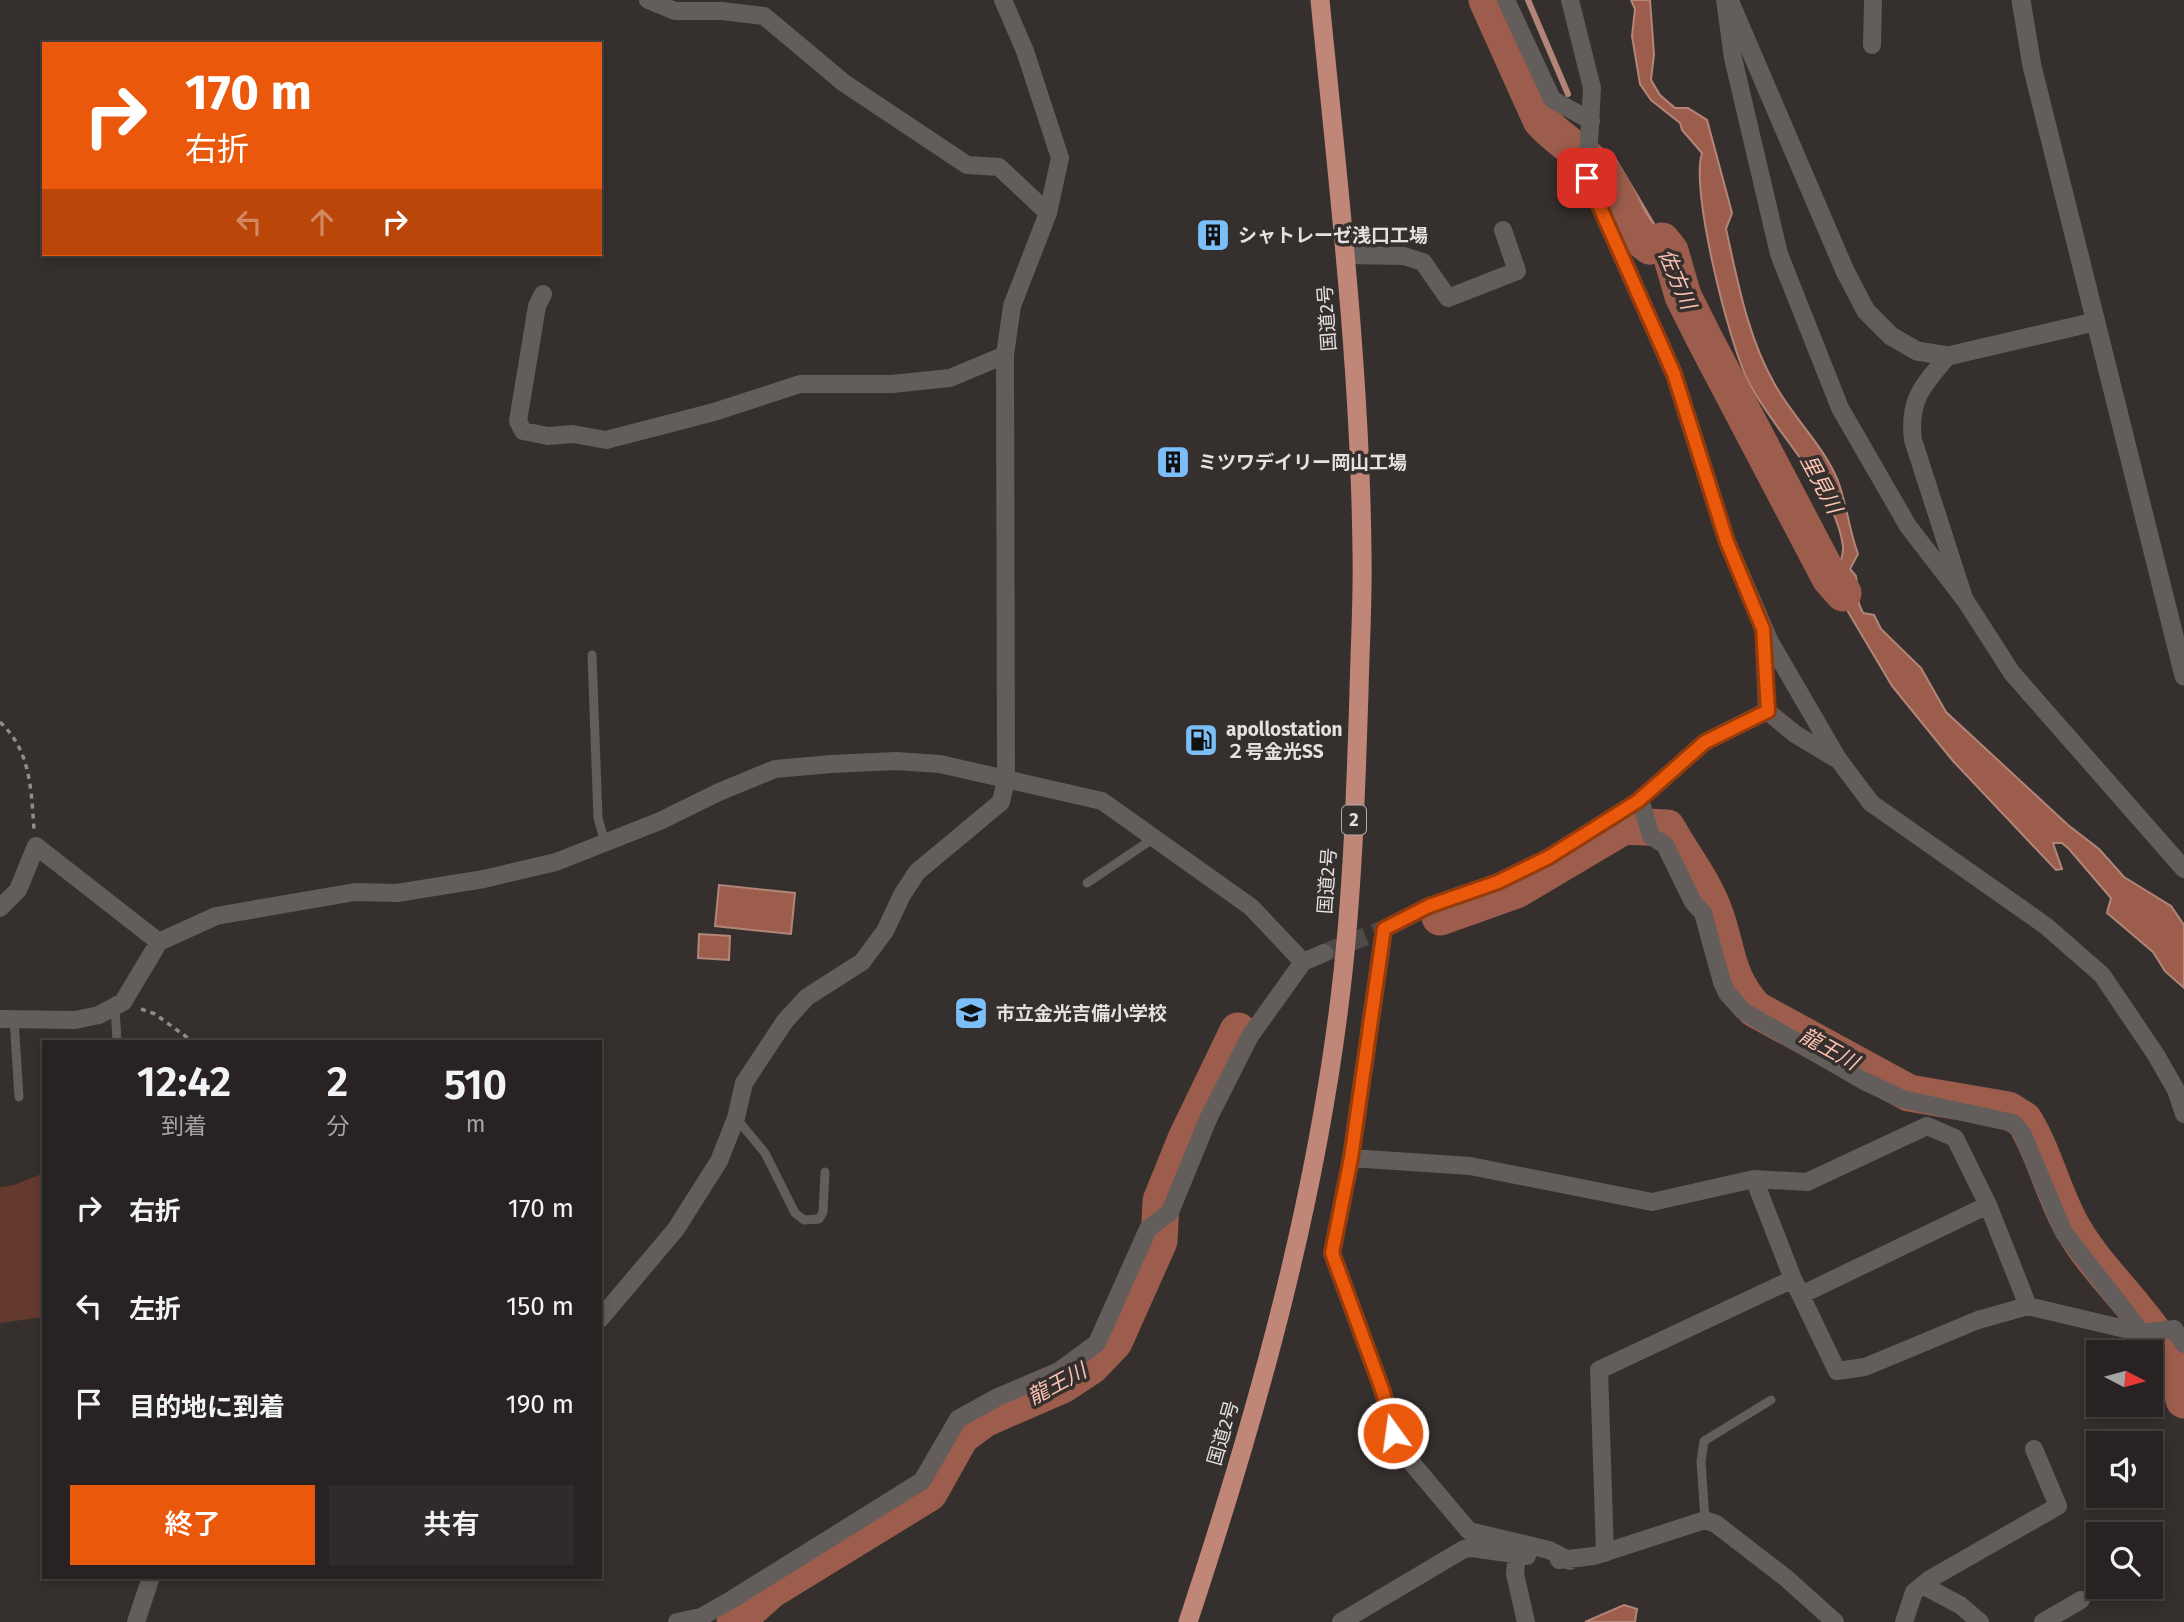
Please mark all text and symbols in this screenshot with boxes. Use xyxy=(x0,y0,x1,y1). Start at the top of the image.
text: 170 m xyxy=(185,63,312,122)
icon: right xyxy=(70,70,161,161)
text: 右折 xyxy=(185,130,249,168)
pin xyxy=(1557,148,1617,208)
icon: arrive xyxy=(1568,159,1606,197)
icon: left xyxy=(230,203,268,241)
icon: ahead xyxy=(303,203,341,241)
icon: right xyxy=(376,203,414,241)
building icon: シャトレーゼ浅口工場 xyxy=(1194,216,1232,254)
place label: シャトレーゼ浅口工場 xyxy=(1238,224,1428,247)
water label: 佐方川 xyxy=(1653,245,1702,315)
street label: 国道2号 xyxy=(1313,284,1341,352)
building icon: ミツワデイリー岡山工場 xyxy=(1154,443,1192,481)
water label: 里見川 xyxy=(1795,450,1848,520)
place label: ミツワデイリー岡山工場 xyxy=(1198,451,1407,474)
place label: apollostation ２号金光SS xyxy=(1226,718,1343,763)
fuel station icon: apollostation ２号金光SS xyxy=(1182,721,1220,759)
road number: 2 xyxy=(1342,806,1366,834)
street label: 国道2号 xyxy=(1313,847,1341,915)
school or university icon: 市立金光吉備小学校 xyxy=(952,994,990,1032)
place label: 市立金光吉備小学校 xyxy=(996,1002,1167,1025)
water label: 龍王川 xyxy=(1795,1022,1865,1077)
text: 12:42 xyxy=(137,1057,231,1107)
text: 2 xyxy=(327,1057,348,1107)
text: 510 xyxy=(444,1060,507,1110)
text: m xyxy=(466,1110,485,1138)
text: 到着 xyxy=(161,1112,207,1140)
text: 分 xyxy=(326,1112,349,1140)
icon: right xyxy=(70,1189,108,1227)
text: 170 m xyxy=(508,1193,574,1224)
text: 右折 xyxy=(129,1196,181,1227)
icon: left xyxy=(70,1287,108,1325)
text: 150 m xyxy=(506,1291,574,1322)
text: 左折 xyxy=(129,1294,181,1325)
north arrow xyxy=(2086,1340,2163,1418)
map controls xyxy=(2086,1340,2163,1599)
water label: 龍王川 xyxy=(1023,1357,1093,1410)
icon: arrive xyxy=(70,1385,108,1423)
text: 190 m xyxy=(505,1389,574,1420)
text: 目的地に到着 xyxy=(129,1392,285,1423)
position arrow xyxy=(1356,1396,1430,1470)
street label: 国道2号 xyxy=(1203,1398,1243,1468)
button: sound xyxy=(2086,1431,2163,1508)
button: 終了 xyxy=(70,1485,315,1565)
button: 共有 xyxy=(329,1485,574,1565)
button: search xyxy=(2086,1522,2163,1599)

